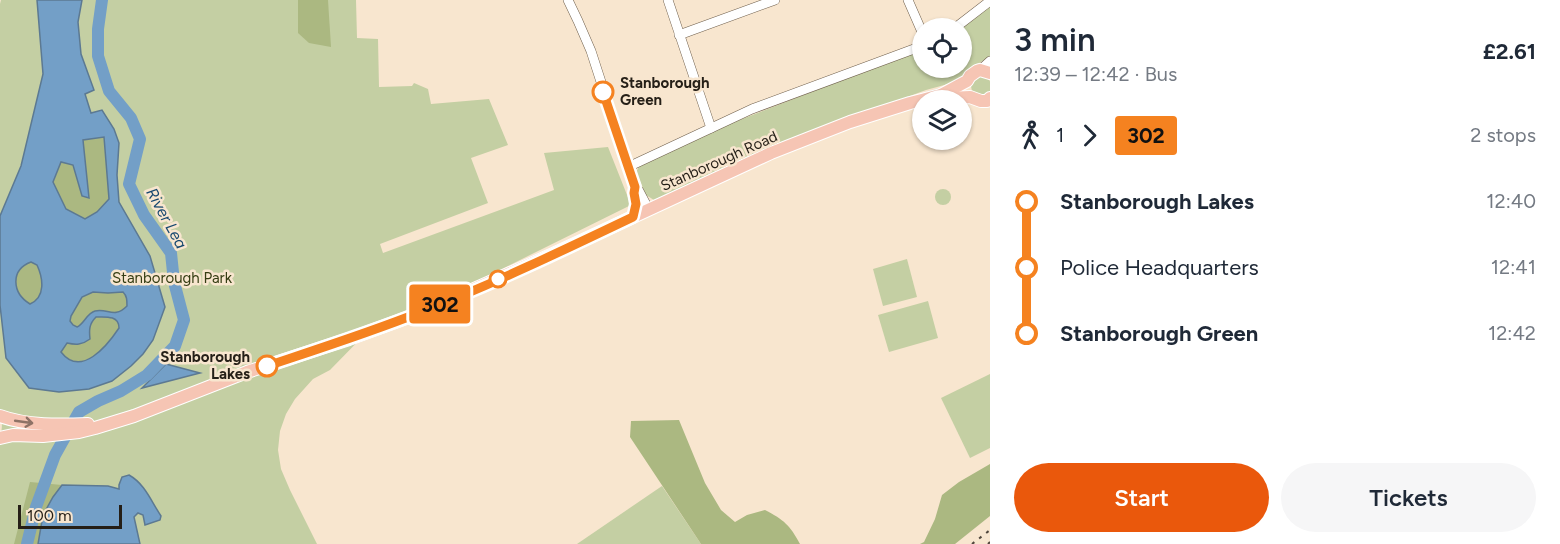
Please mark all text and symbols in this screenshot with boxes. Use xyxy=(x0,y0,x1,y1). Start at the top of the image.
map controls xyxy=(912,18,972,150)
button: locate xyxy=(912,18,972,78)
text: 3 min xyxy=(1014,20,1096,59)
text: £2.61 xyxy=(1483,38,1536,65)
text: 12:39 – 12:42 · Bus xyxy=(1014,62,1177,86)
place label: Stanborough Green xyxy=(620,74,710,109)
marker: Stanborough Green xyxy=(592,81,614,103)
button: layers xyxy=(912,90,972,150)
icon: walk xyxy=(1014,119,1047,152)
icon: forward xyxy=(1073,119,1106,152)
text: 1 xyxy=(1056,123,1064,147)
text: 302 xyxy=(1127,123,1165,148)
text: 2 stops xyxy=(1470,123,1536,147)
street label: Stanborough Road xyxy=(658,127,780,195)
water label: River Lea xyxy=(142,185,191,252)
text: Stanborough Lakes xyxy=(1060,188,1254,215)
text: 12:40 xyxy=(1486,189,1536,213)
text: Police Headquarters xyxy=(1060,254,1259,281)
text: 12:41 xyxy=(1491,255,1536,279)
park label: Stanborough Park xyxy=(112,269,233,287)
unlabelled marker xyxy=(489,270,507,288)
line badge: 302 xyxy=(406,284,474,324)
text: 302 xyxy=(421,292,459,317)
text: Stanborough Green xyxy=(1060,320,1258,347)
text: 12:42 xyxy=(1488,321,1536,345)
place label: Stanborough Lakes xyxy=(160,348,250,383)
marker: Stanborough Lakes xyxy=(256,355,278,377)
one-way arrow xyxy=(13,416,33,427)
button: Start xyxy=(1014,463,1269,532)
button: Tickets xyxy=(1281,463,1536,532)
scale bar xyxy=(18,502,122,530)
text: 100 m xyxy=(27,506,72,525)

